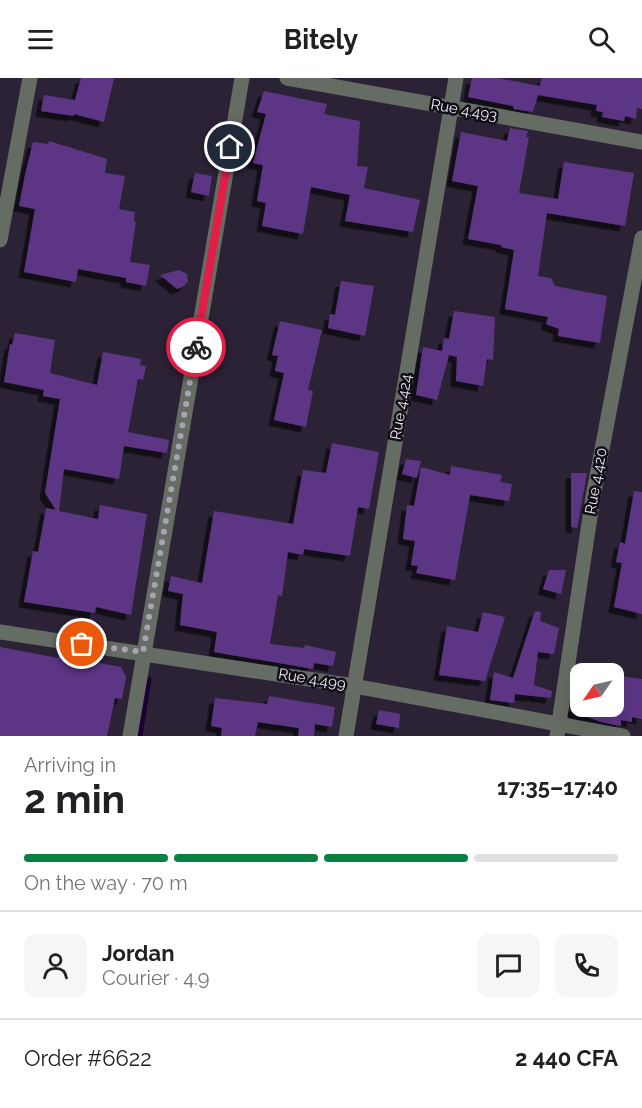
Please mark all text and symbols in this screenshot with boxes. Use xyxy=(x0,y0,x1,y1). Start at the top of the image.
icon: menu xyxy=(24,23,57,56)
icon: search xyxy=(585,23,618,56)
text: Bitely xyxy=(284,24,358,55)
street label: Rue 4.493 xyxy=(429,95,499,125)
pin xyxy=(204,121,255,172)
icon: home xyxy=(213,130,246,163)
courier xyxy=(166,317,226,377)
icon: bike xyxy=(180,331,213,364)
street label: Rue 4.424 xyxy=(386,373,416,441)
street label: Rue 4.420 xyxy=(581,446,611,516)
pin xyxy=(56,618,107,669)
icon: bag xyxy=(65,627,98,660)
north arrow xyxy=(570,663,624,717)
map controls xyxy=(570,663,624,717)
street label: Rue 4.499 xyxy=(277,665,347,693)
text: Arriving in xyxy=(24,753,116,777)
text: 17:35–17:40 xyxy=(497,774,618,800)
text: 2 min xyxy=(24,776,125,822)
text: On the way · 70 m xyxy=(24,871,188,895)
button: person xyxy=(24,934,87,997)
button: chat xyxy=(477,934,540,997)
button: phone xyxy=(555,934,618,997)
text: Jordan xyxy=(102,940,174,966)
text: Courier · 4.9 xyxy=(102,966,210,990)
text: Order #6622 xyxy=(24,1045,152,1071)
text: 2 440 CFA xyxy=(515,1045,618,1071)

